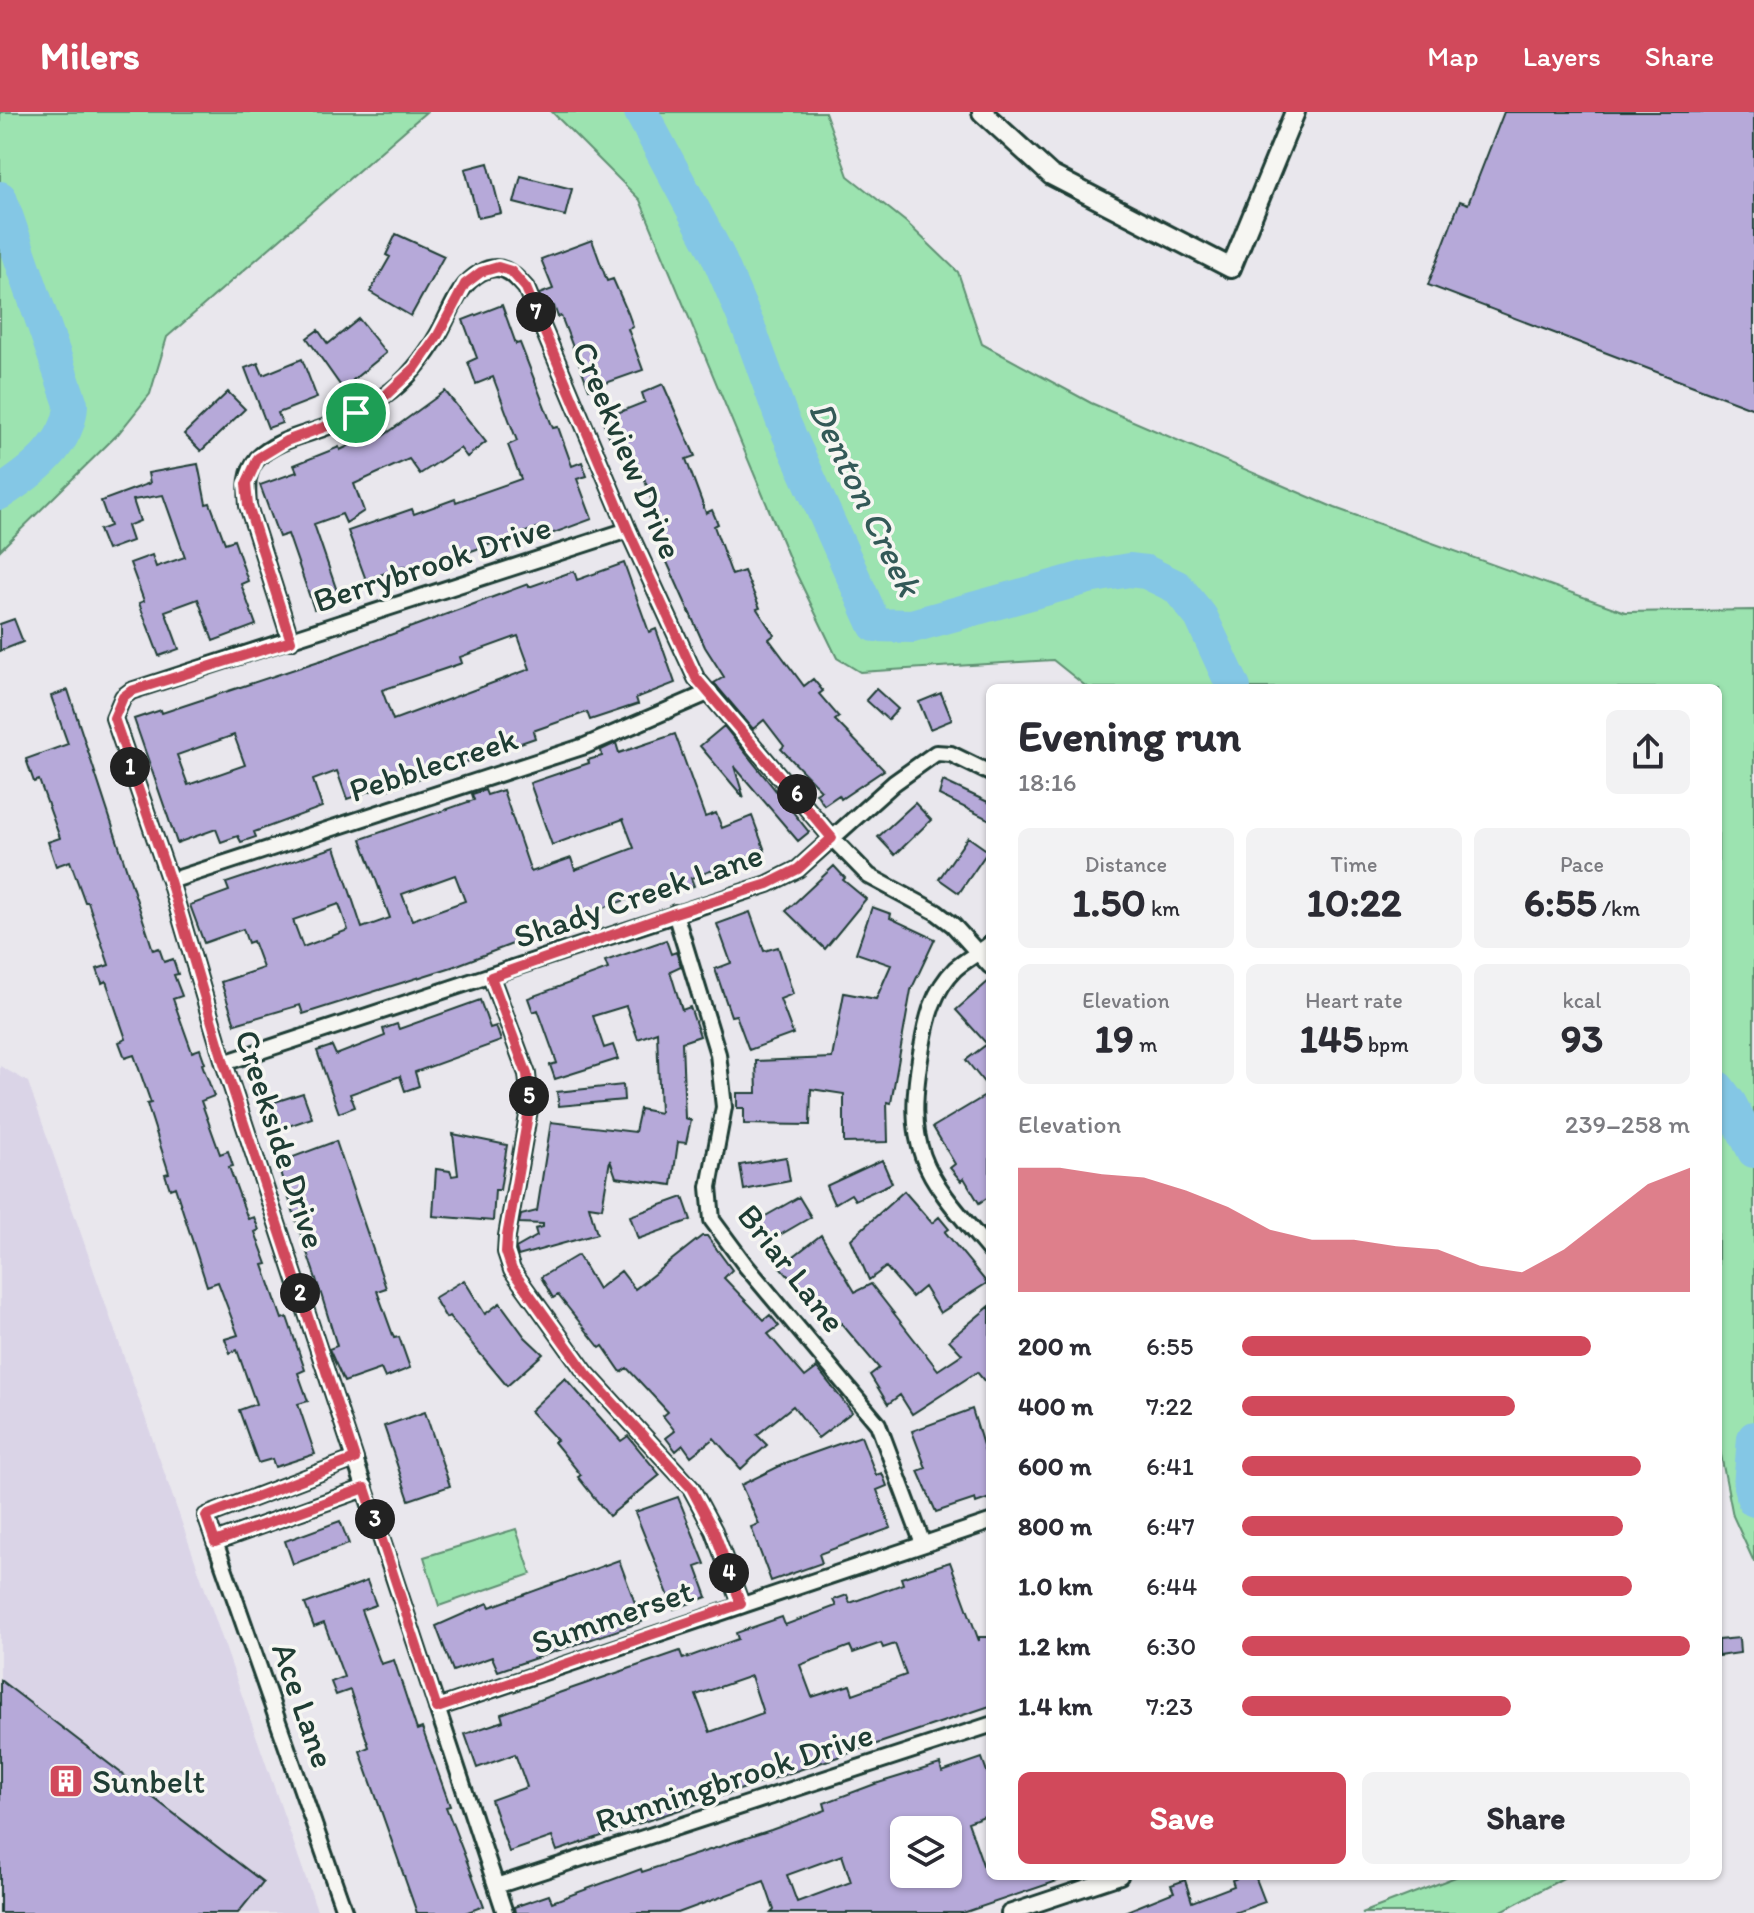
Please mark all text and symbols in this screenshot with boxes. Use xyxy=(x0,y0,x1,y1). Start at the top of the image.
text: Milers xyxy=(40,33,140,79)
text: Map xyxy=(1427,39,1479,73)
text: Layers xyxy=(1523,39,1601,73)
text: Share xyxy=(1645,39,1714,73)
pin: 7 xyxy=(516,292,556,332)
text: 7 xyxy=(531,298,541,325)
street label: Creekview Drive xyxy=(563,335,692,565)
pin xyxy=(322,379,390,447)
icon: arrive xyxy=(334,391,378,435)
water label: Denton Creek xyxy=(800,394,932,605)
street label: Berrybrook Drive xyxy=(308,506,556,621)
text: Evening run xyxy=(1018,709,1241,762)
button: share xyxy=(1606,710,1690,794)
street label: Pebblecreek xyxy=(344,718,523,811)
pin: 1 xyxy=(110,747,150,787)
text: 1 xyxy=(125,753,135,780)
text: 18:16 xyxy=(1018,766,1077,798)
pin: 6 xyxy=(777,774,817,814)
text: 6 xyxy=(791,780,803,807)
street label: Shady Creek Lane xyxy=(508,834,768,957)
text: Distance xyxy=(1085,851,1167,878)
text: Time xyxy=(1331,851,1377,878)
text: Pace xyxy=(1560,851,1604,878)
text: 1.50 xyxy=(1072,878,1146,926)
text: 10:22 xyxy=(1306,878,1402,926)
text: 6:55 xyxy=(1524,878,1597,926)
text: km xyxy=(1146,895,1180,922)
text: /km xyxy=(1597,895,1640,922)
text: Elevation xyxy=(1082,987,1170,1014)
text: Heart rate xyxy=(1305,987,1403,1014)
text: kcal xyxy=(1562,987,1602,1014)
text: 19 xyxy=(1095,1014,1134,1062)
text: 145 xyxy=(1299,1014,1363,1062)
text: 93 xyxy=(1561,1014,1603,1062)
street label: Creekside Drive xyxy=(226,1025,335,1254)
text: m xyxy=(1134,1031,1157,1058)
text: bpm xyxy=(1363,1031,1409,1058)
pin: 5 xyxy=(509,1076,549,1116)
text: 5 xyxy=(523,1082,535,1109)
text: Elevation xyxy=(1018,1108,1121,1140)
text: 239–258 m xyxy=(1565,1108,1690,1140)
street label: Briar Lane xyxy=(729,1196,854,1341)
pin: 2 xyxy=(280,1273,320,1313)
text: 2 xyxy=(294,1279,306,1306)
text: 200 m xyxy=(1018,1330,1091,1362)
text: 6:55 xyxy=(1146,1330,1193,1362)
text: 400 m xyxy=(1018,1390,1093,1422)
text: 7:22 xyxy=(1146,1390,1193,1422)
text: 600 m xyxy=(1018,1450,1092,1482)
text: 6:41 xyxy=(1146,1450,1194,1482)
pin: 3 xyxy=(355,1499,395,1539)
text: 3 xyxy=(369,1505,381,1532)
text: 800 m xyxy=(1018,1510,1092,1542)
text: 6:47 xyxy=(1146,1510,1195,1542)
pin: 4 xyxy=(709,1553,749,1593)
text: 4 xyxy=(722,1559,736,1586)
street label: Summerset xyxy=(526,1570,698,1663)
text: 1.0 km xyxy=(1018,1570,1093,1602)
text: 6:44 xyxy=(1146,1570,1197,1602)
text: 1.2 km xyxy=(1018,1630,1090,1662)
text: 6:30 xyxy=(1146,1630,1196,1662)
street label: Ace Lane xyxy=(263,1637,344,1773)
text: 1.4 km xyxy=(1018,1690,1092,1722)
text: 7:23 xyxy=(1146,1690,1193,1722)
street label: Runningbrook Drive xyxy=(590,1713,878,1842)
place label: Sunbelt xyxy=(92,1761,205,1802)
building icon: Sunbelt xyxy=(47,1762,85,1800)
button: Save xyxy=(1018,1772,1346,1864)
button: Share xyxy=(1362,1772,1690,1864)
map controls xyxy=(890,1816,962,1888)
button: layers xyxy=(890,1816,962,1888)

